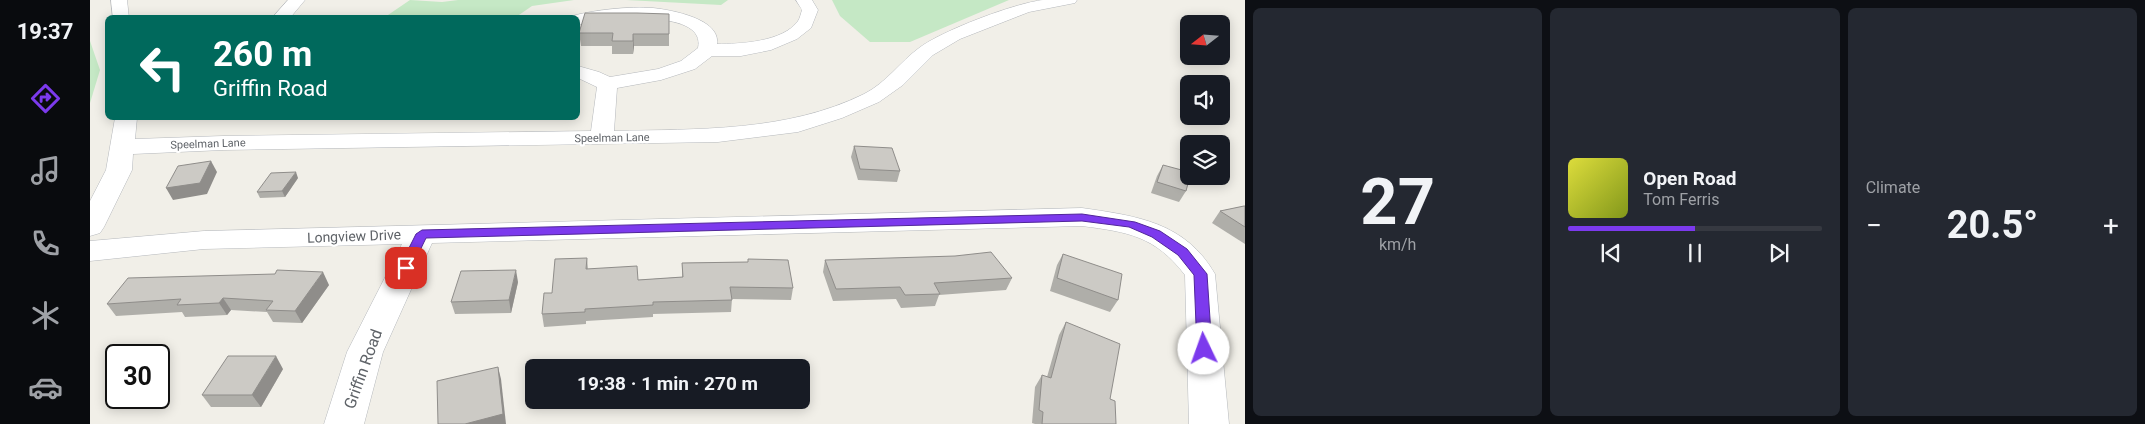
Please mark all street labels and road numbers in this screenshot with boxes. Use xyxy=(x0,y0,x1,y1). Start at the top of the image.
street label: Speelman Lane xyxy=(574,131,650,145)
street label: Speelman Lane xyxy=(170,136,246,152)
street label: Longview Drive xyxy=(307,226,401,246)
street label: Griffin Road xyxy=(340,327,386,411)

